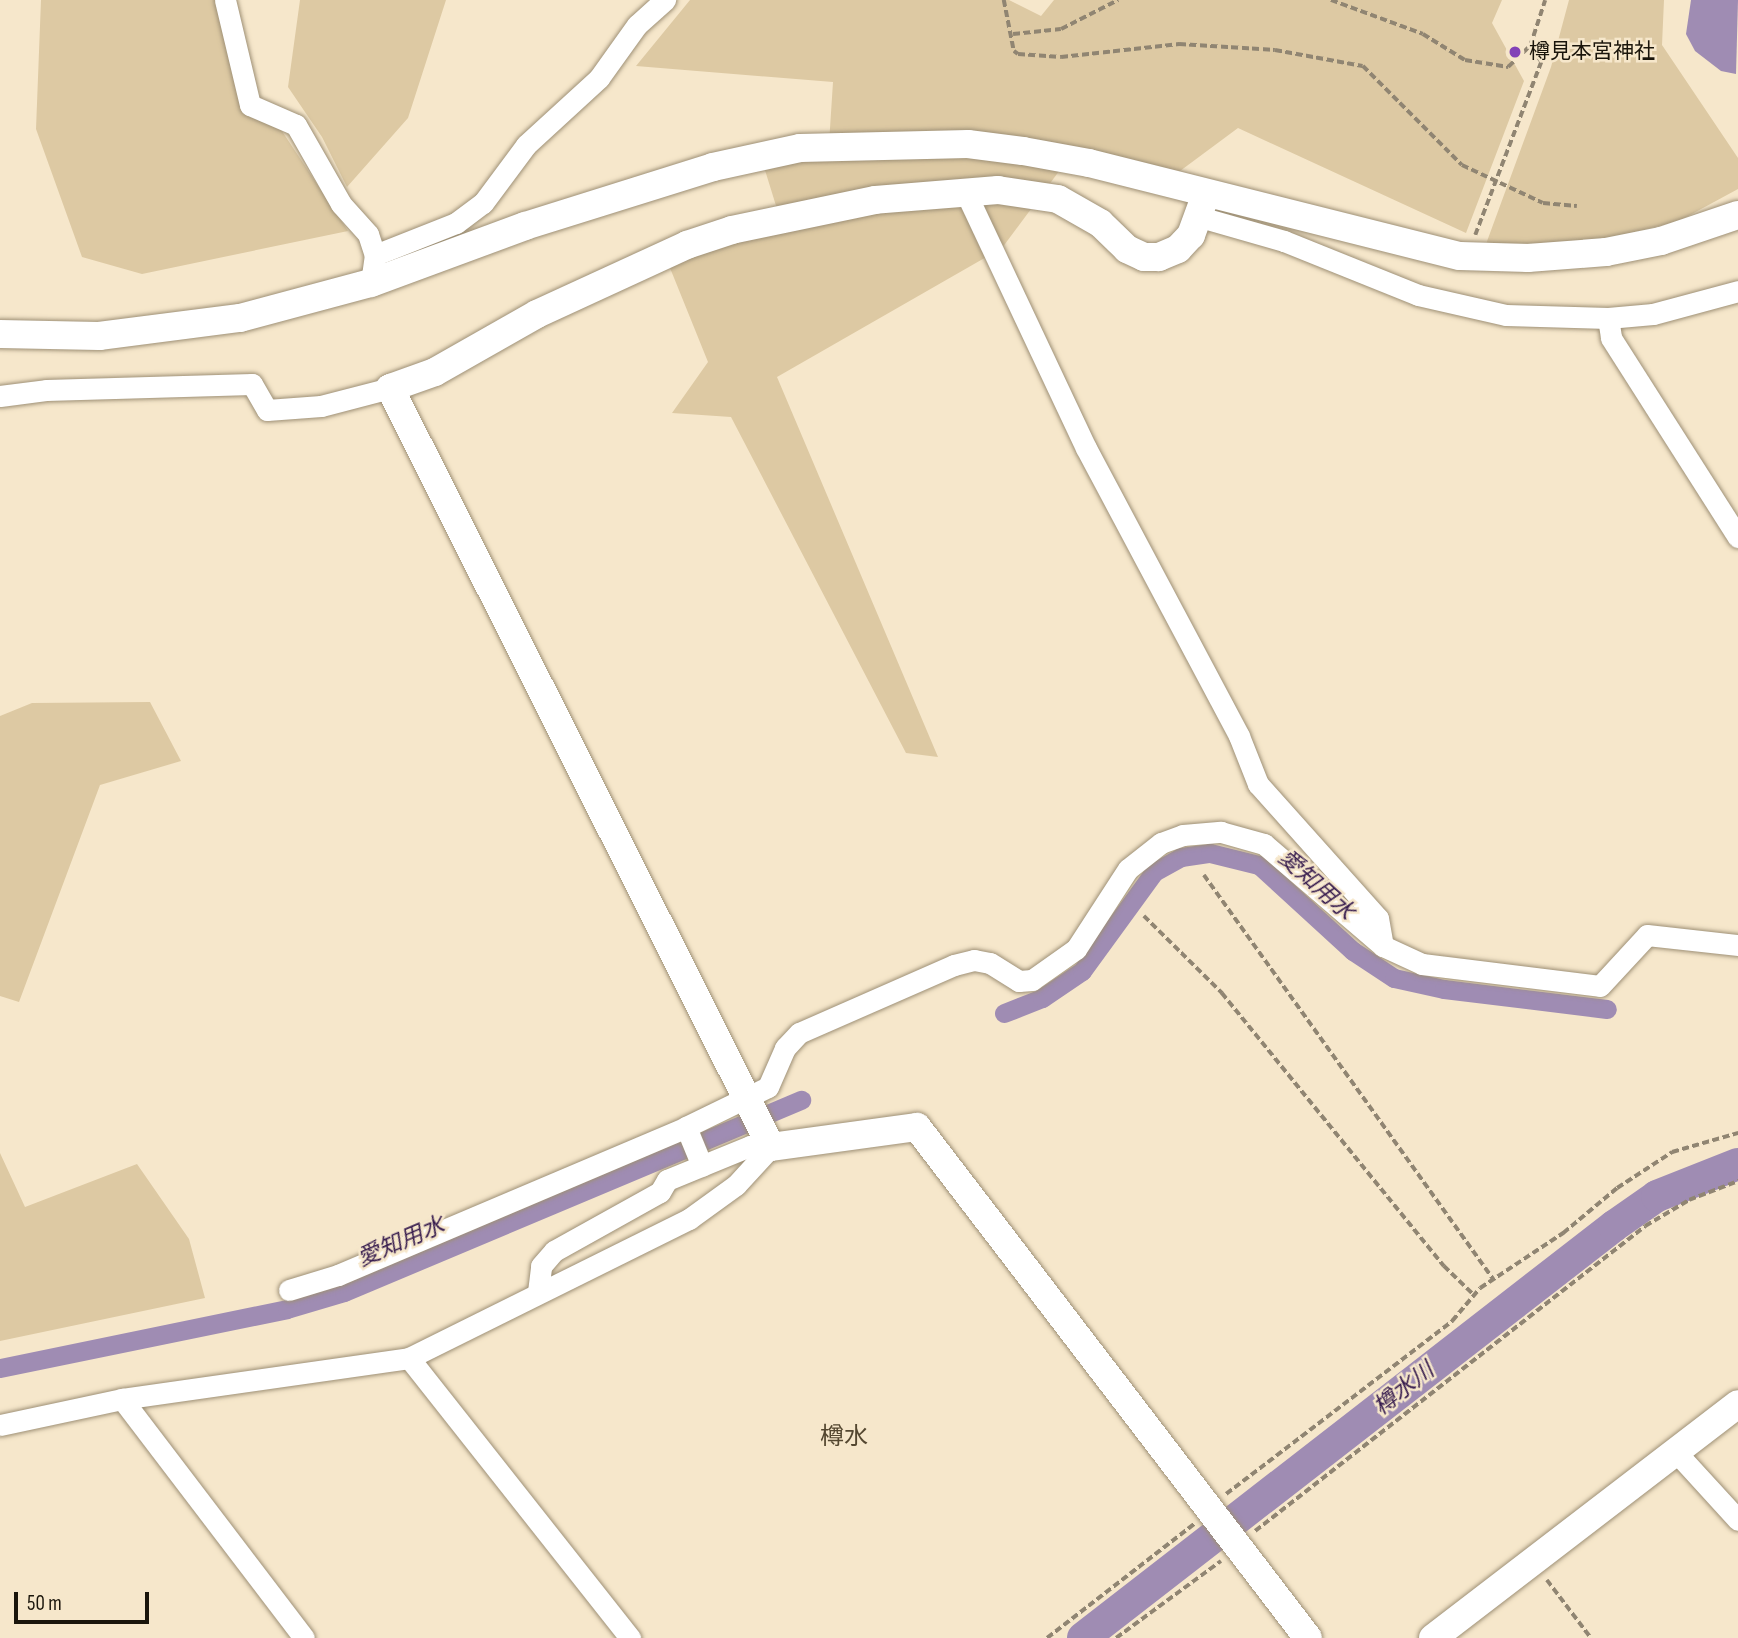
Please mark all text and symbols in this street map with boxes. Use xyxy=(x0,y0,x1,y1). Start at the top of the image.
place label: 樽見本宮神社 xyxy=(1529,39,1655,65)
marker: 樽見本宮神社 xyxy=(1507,44,1523,60)
water label: 愛知用水 xyxy=(1273,844,1359,926)
water label: 愛知用水 xyxy=(353,1211,449,1273)
water label: 樽水川 xyxy=(1368,1357,1440,1421)
district label: 樽水 xyxy=(820,1423,868,1451)
scale bar xyxy=(18,1578,152,1622)
text: 50 m xyxy=(27,1591,62,1616)

